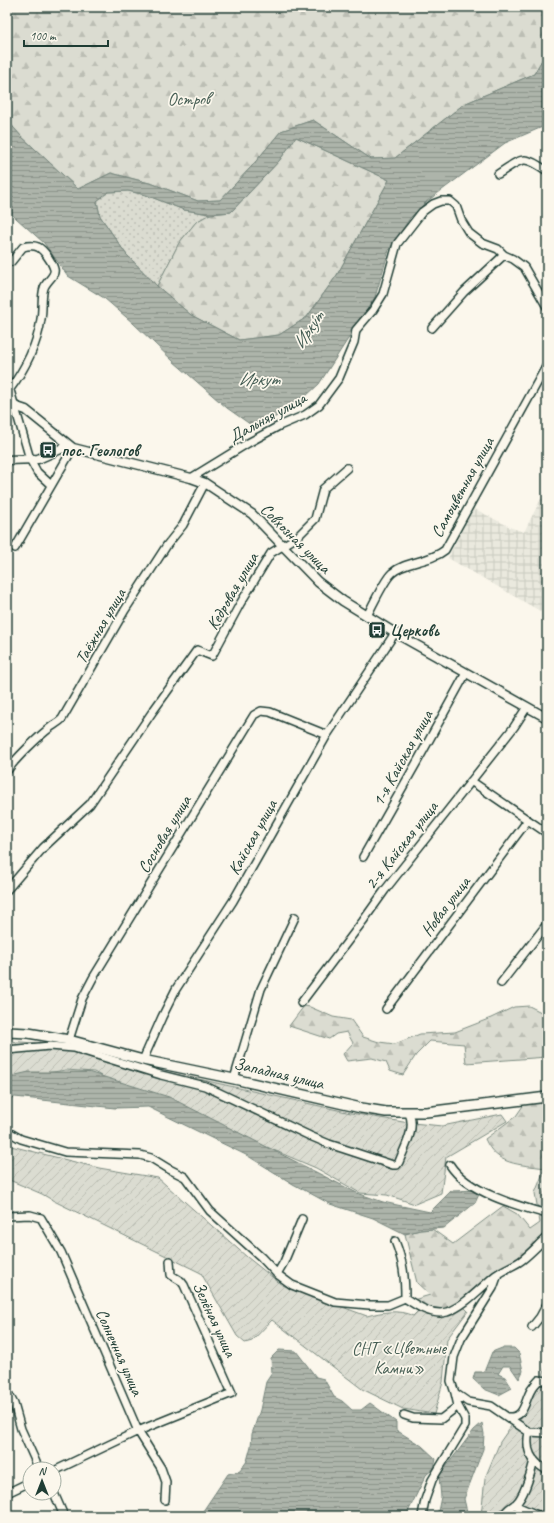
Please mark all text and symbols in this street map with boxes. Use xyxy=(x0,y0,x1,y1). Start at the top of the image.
scale bar xyxy=(24,22,108,48)
text: 100 m xyxy=(30,28,57,44)
park label: Остров xyxy=(168,89,214,110)
water label: Ирку́т xyxy=(288,306,329,353)
water label: Иркут xyxy=(239,368,281,390)
street label: Дальняя улица xyxy=(225,386,312,447)
street label: Самоцветная улица xyxy=(426,432,499,541)
bus stop icon: пос. Геологов xyxy=(38,440,58,460)
place label: пос. Геологов xyxy=(61,440,142,461)
street label: Совхозная улица xyxy=(256,499,336,579)
street label: Кедровая улица xyxy=(202,548,264,634)
street label: Таёжная улица xyxy=(70,584,131,668)
bus stop icon: Церковь xyxy=(367,620,387,640)
place label: Церковь xyxy=(390,620,440,641)
street label: 1-я Кайская улица xyxy=(367,706,438,810)
street label: Сосновая улица xyxy=(133,790,197,877)
street label: Кайская улица xyxy=(223,795,282,879)
street label: 2-я Кайская улица xyxy=(360,796,443,894)
street label: Новая улица xyxy=(416,871,476,940)
street label: Западная улица xyxy=(232,1053,327,1094)
street label: Зелёная улица xyxy=(188,1278,242,1361)
street label: Солнечная улица xyxy=(91,1306,149,1400)
park label: СНТ «Цветные Камни» xyxy=(352,1338,448,1379)
north arrow xyxy=(22,1461,62,1501)
text: N xyxy=(39,1464,48,1478)

